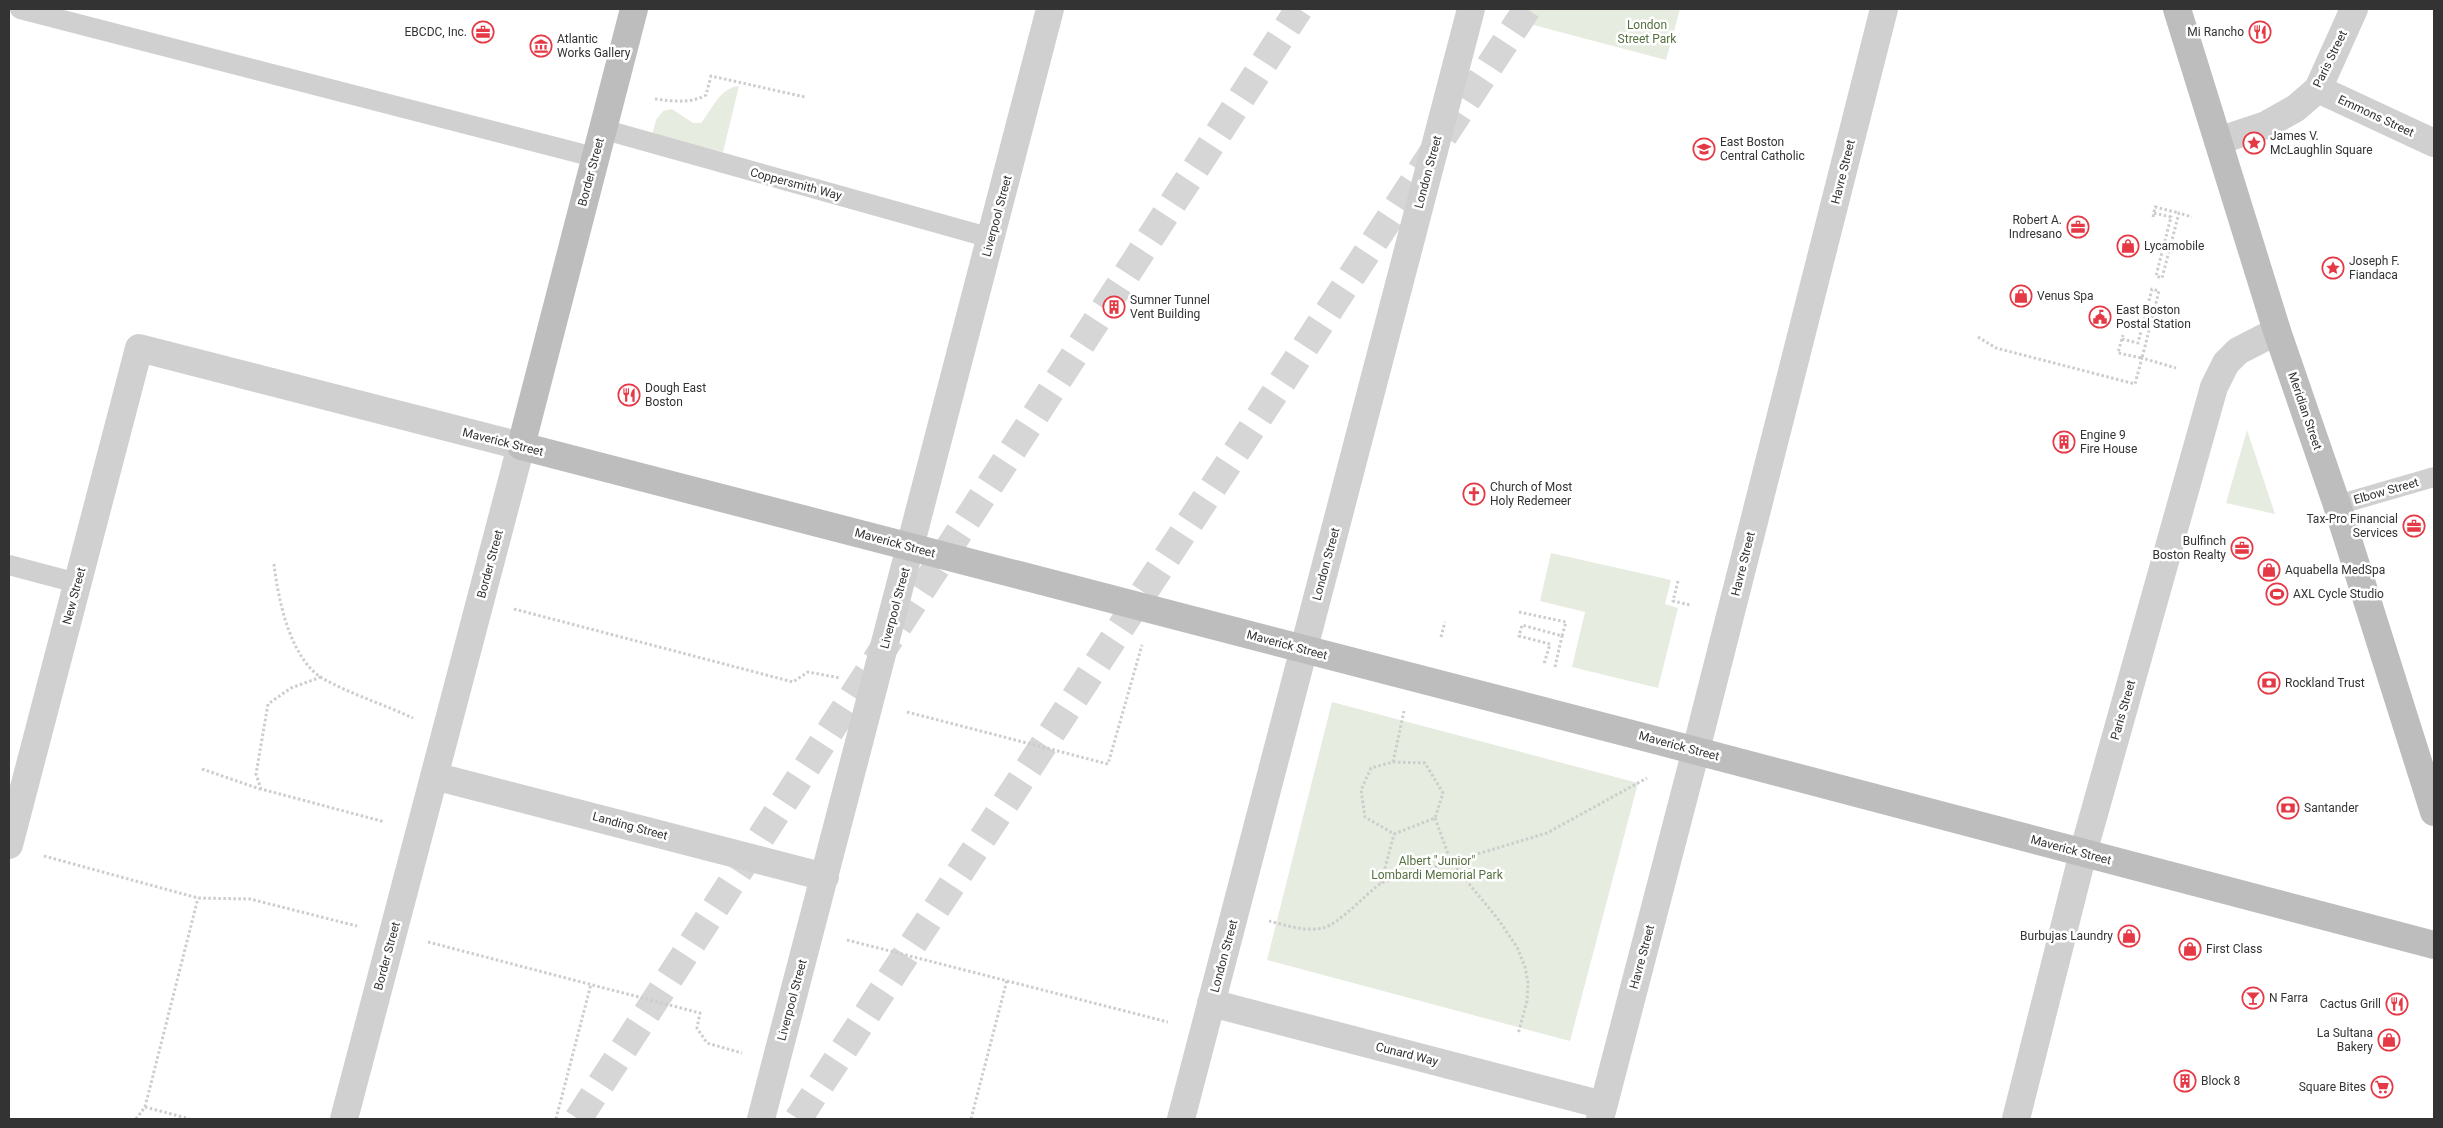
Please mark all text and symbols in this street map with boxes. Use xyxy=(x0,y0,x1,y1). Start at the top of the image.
park label: London Street Park xyxy=(1618,18,1677,46)
office icon: EBCDC, Inc. xyxy=(471,20,495,44)
restaurant icon: Mi Rancho xyxy=(2248,20,2272,44)
place label: EBCDC, Inc. xyxy=(405,25,467,39)
place label: Mi Rancho xyxy=(2187,25,2244,39)
street label: Paris Street xyxy=(2310,28,2350,90)
place label: Atlantic Works Gallery xyxy=(557,32,631,60)
museum icon: Atlantic Works Gallery xyxy=(529,34,553,58)
street label: Emmons Street xyxy=(2336,92,2416,140)
place label: James V. McLaughlin Square xyxy=(2270,129,2373,157)
place icon: James V. McLaughlin Square xyxy=(2242,131,2266,155)
street label: London Street xyxy=(1412,134,1444,210)
place label: East Boston Central Catholic xyxy=(1720,135,1805,163)
street label: Border Street xyxy=(575,136,607,208)
school or university icon: East Boston Central Catholic xyxy=(1692,137,1716,161)
street label: Havre Street xyxy=(1828,138,1858,206)
street label: Coppersmith Way xyxy=(749,165,844,203)
street label: Liverpool Street xyxy=(979,174,1015,258)
place label: Robert A. Indresano xyxy=(2009,213,2062,241)
office icon: Robert A. Indresano xyxy=(2066,215,2090,239)
shop icon: Lycamobile xyxy=(2116,234,2140,258)
place label: Lycamobile xyxy=(2144,239,2204,253)
place label: Joseph F. Fiandaca xyxy=(2349,254,2400,282)
place icon: Joseph F. Fiandaca xyxy=(2321,256,2345,280)
shop icon: Venus Spa xyxy=(2009,284,2033,308)
place label: Venus Spa xyxy=(2037,289,2094,303)
place label: Sumner Tunnel Vent Building xyxy=(1130,293,1210,321)
building icon: Sumner Tunnel Vent Building xyxy=(1102,295,1126,319)
place label: East Boston Postal Station xyxy=(2116,303,2191,331)
public building icon: East Boston Postal Station xyxy=(2088,305,2112,329)
street label: Meridian Street xyxy=(2285,370,2325,452)
place label: Dough East Boston xyxy=(645,381,706,409)
restaurant icon: Dough East Boston xyxy=(617,383,641,407)
street label: Maverick Street xyxy=(461,425,545,459)
place label: Engine 9 Fire House xyxy=(2080,428,2137,456)
building icon: Engine 9 Fire House xyxy=(2052,430,2076,454)
street label: Elbow Street xyxy=(2352,475,2420,507)
place label: Church of Most Holy Redemeer xyxy=(1490,480,1572,508)
church icon: Church of Most Holy Redemeer xyxy=(1462,482,1486,506)
place label: Tax-Pro Financial Services xyxy=(2306,512,2398,540)
office icon: Tax-Pro Financial Services xyxy=(2402,514,2426,538)
street label: Maverick Street xyxy=(853,525,937,561)
street label: London Street xyxy=(1310,526,1342,602)
street label: Border Street xyxy=(474,528,506,600)
street label: Havre Street xyxy=(1728,530,1758,598)
place label: Bulfinch Boston Realty xyxy=(2152,534,2226,562)
office icon: Bulfinch Boston Realty xyxy=(2230,536,2254,560)
shop icon: Aquabella MedSpa xyxy=(2257,558,2281,582)
place label: Aquabella MedSpa xyxy=(2285,563,2385,577)
street label: New Street xyxy=(60,566,88,626)
street label: Liverpool Street xyxy=(877,566,913,650)
sports icon: AXL Cycle Studio xyxy=(2265,582,2289,606)
place label: AXL Cycle Studio xyxy=(2293,587,2384,601)
street label: Maverick Street xyxy=(1245,627,1329,663)
bank icon: Rockland Trust xyxy=(2257,671,2281,695)
place label: Rockland Trust xyxy=(2285,676,2365,690)
street label: Paris Street xyxy=(2108,678,2138,742)
street label: Maverick Street xyxy=(1637,728,1721,764)
bank icon: Santander xyxy=(2276,796,2300,820)
place label: Santander xyxy=(2304,801,2359,815)
street label: Landing Street xyxy=(591,809,669,843)
street label: Maverick Street xyxy=(2029,832,2113,868)
park label: Albert "Junior" Lombardi Memorial Park xyxy=(1371,854,1504,882)
street label: London Street xyxy=(1208,918,1240,994)
street label: Border Street xyxy=(371,920,403,992)
street label: Havre Street xyxy=(1627,923,1657,991)
shop icon: Burbujas Laundry xyxy=(2117,924,2141,948)
place label: Burbujas Laundry xyxy=(2020,929,2113,943)
shop icon: First Class xyxy=(2178,937,2202,961)
place label: First Class xyxy=(2206,942,2262,956)
street label: Liverpool Street xyxy=(774,958,810,1042)
bar icon: N Farra xyxy=(2241,986,2265,1010)
place label: N Farra xyxy=(2269,991,2308,1005)
restaurant icon: Cactus Grill xyxy=(2385,992,2409,1016)
place label: Cactus Grill xyxy=(2320,997,2381,1011)
place label: La Sultana Bakery xyxy=(2317,1026,2373,1054)
shop icon: La Sultana Bakery xyxy=(2377,1028,2401,1052)
street label: Cunard Way xyxy=(1374,1039,1440,1069)
building icon: Block 8 xyxy=(2173,1069,2197,1093)
place label: Block 8 xyxy=(2201,1074,2241,1088)
supermarket icon: Square Bites xyxy=(2370,1075,2394,1099)
place label: Square Bites xyxy=(2299,1080,2366,1094)

